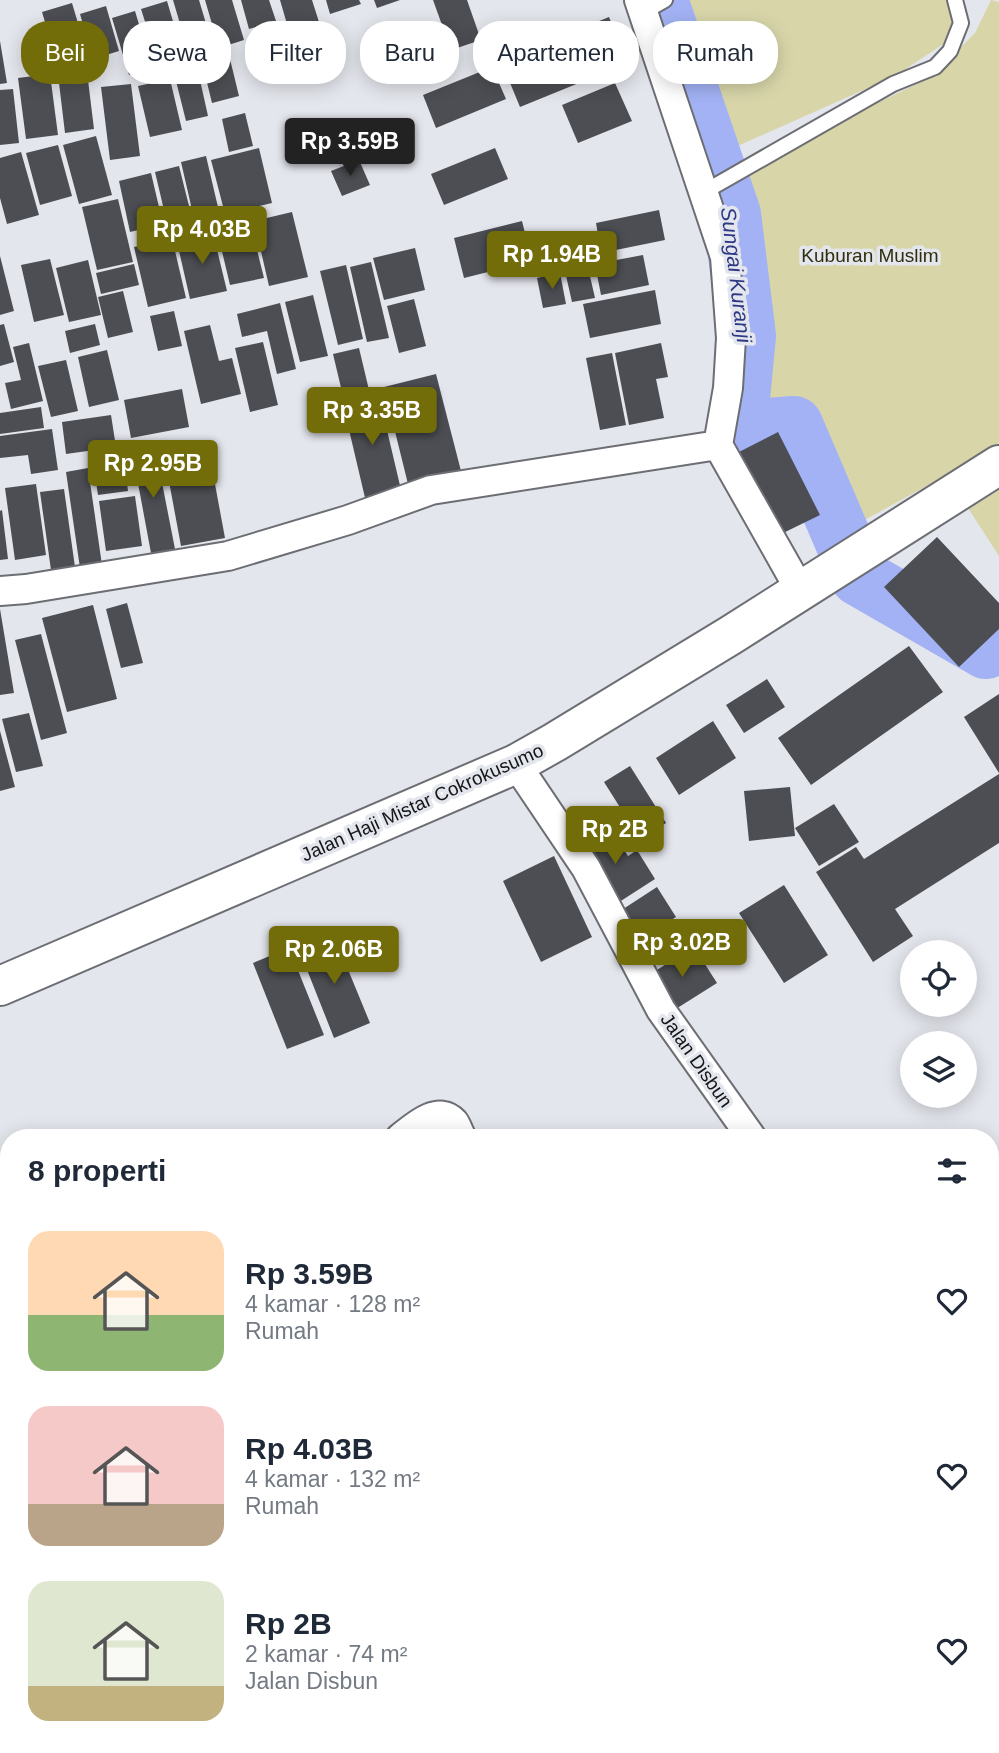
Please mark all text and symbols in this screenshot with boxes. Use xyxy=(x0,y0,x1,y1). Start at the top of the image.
chip: Beli xyxy=(21,21,109,84)
chip: Sewa xyxy=(123,21,231,84)
chip: Filter xyxy=(245,21,346,84)
chip: Baru xyxy=(360,21,459,84)
chip: Apartemen xyxy=(473,21,639,84)
chip: Rumah xyxy=(653,21,778,84)
pin: Rp 3.59B xyxy=(278,118,422,178)
text: Rp 3.59B xyxy=(301,128,399,154)
pin: Rp 4.03B xyxy=(130,206,274,266)
water label: Sungai Kuranji xyxy=(717,206,756,345)
text: Rp 4.03B xyxy=(153,216,251,242)
pin: Rp 1.94B xyxy=(480,232,624,291)
text: Rp 1.94B xyxy=(503,241,601,267)
park label: Kuburan Muslim xyxy=(801,245,939,266)
pin: Rp 3.35B xyxy=(300,388,444,447)
text: Rp 3.35B xyxy=(323,397,421,423)
pin: Rp 2.95B xyxy=(81,440,225,500)
text: Rp 2.95B xyxy=(104,450,202,476)
street label: Jalan Haji Mistar Cokrokusumo xyxy=(298,739,547,866)
pin: Rp 2B xyxy=(566,806,664,866)
text: Rp 2B xyxy=(582,816,648,842)
pin: Rp 3.02B xyxy=(610,920,754,979)
pin: Rp 2.06B xyxy=(262,926,406,986)
text: Rp 3.02B xyxy=(633,929,731,955)
text: Rp 2.06B xyxy=(285,936,383,962)
map controls xyxy=(900,940,977,1108)
button: locate xyxy=(900,940,977,1017)
street label: Jalan Disbun xyxy=(656,1009,737,1111)
button: layers xyxy=(900,1031,977,1108)
icon: filters xyxy=(933,1152,971,1190)
text: 8 properti xyxy=(28,1154,166,1187)
text: Rp 3.59B xyxy=(245,1257,373,1290)
icon: home xyxy=(84,1259,168,1343)
icon: heart xyxy=(933,1282,971,1320)
text: 4 kamar · 128 m² xyxy=(245,1291,420,1317)
text: Rumah xyxy=(245,1318,319,1344)
text: Rp 4.03B xyxy=(245,1432,373,1465)
icon: home xyxy=(84,1434,168,1518)
icon: heart xyxy=(933,1457,971,1495)
text: 4 kamar · 132 m² xyxy=(245,1466,420,1492)
text: Rumah xyxy=(245,1493,319,1519)
text: Rp 2B xyxy=(245,1607,332,1640)
icon: home xyxy=(84,1609,168,1693)
icon: heart xyxy=(933,1632,971,1670)
text: 2 kamar · 74 m² xyxy=(245,1641,407,1667)
text: Jalan Disbun xyxy=(245,1668,378,1694)

